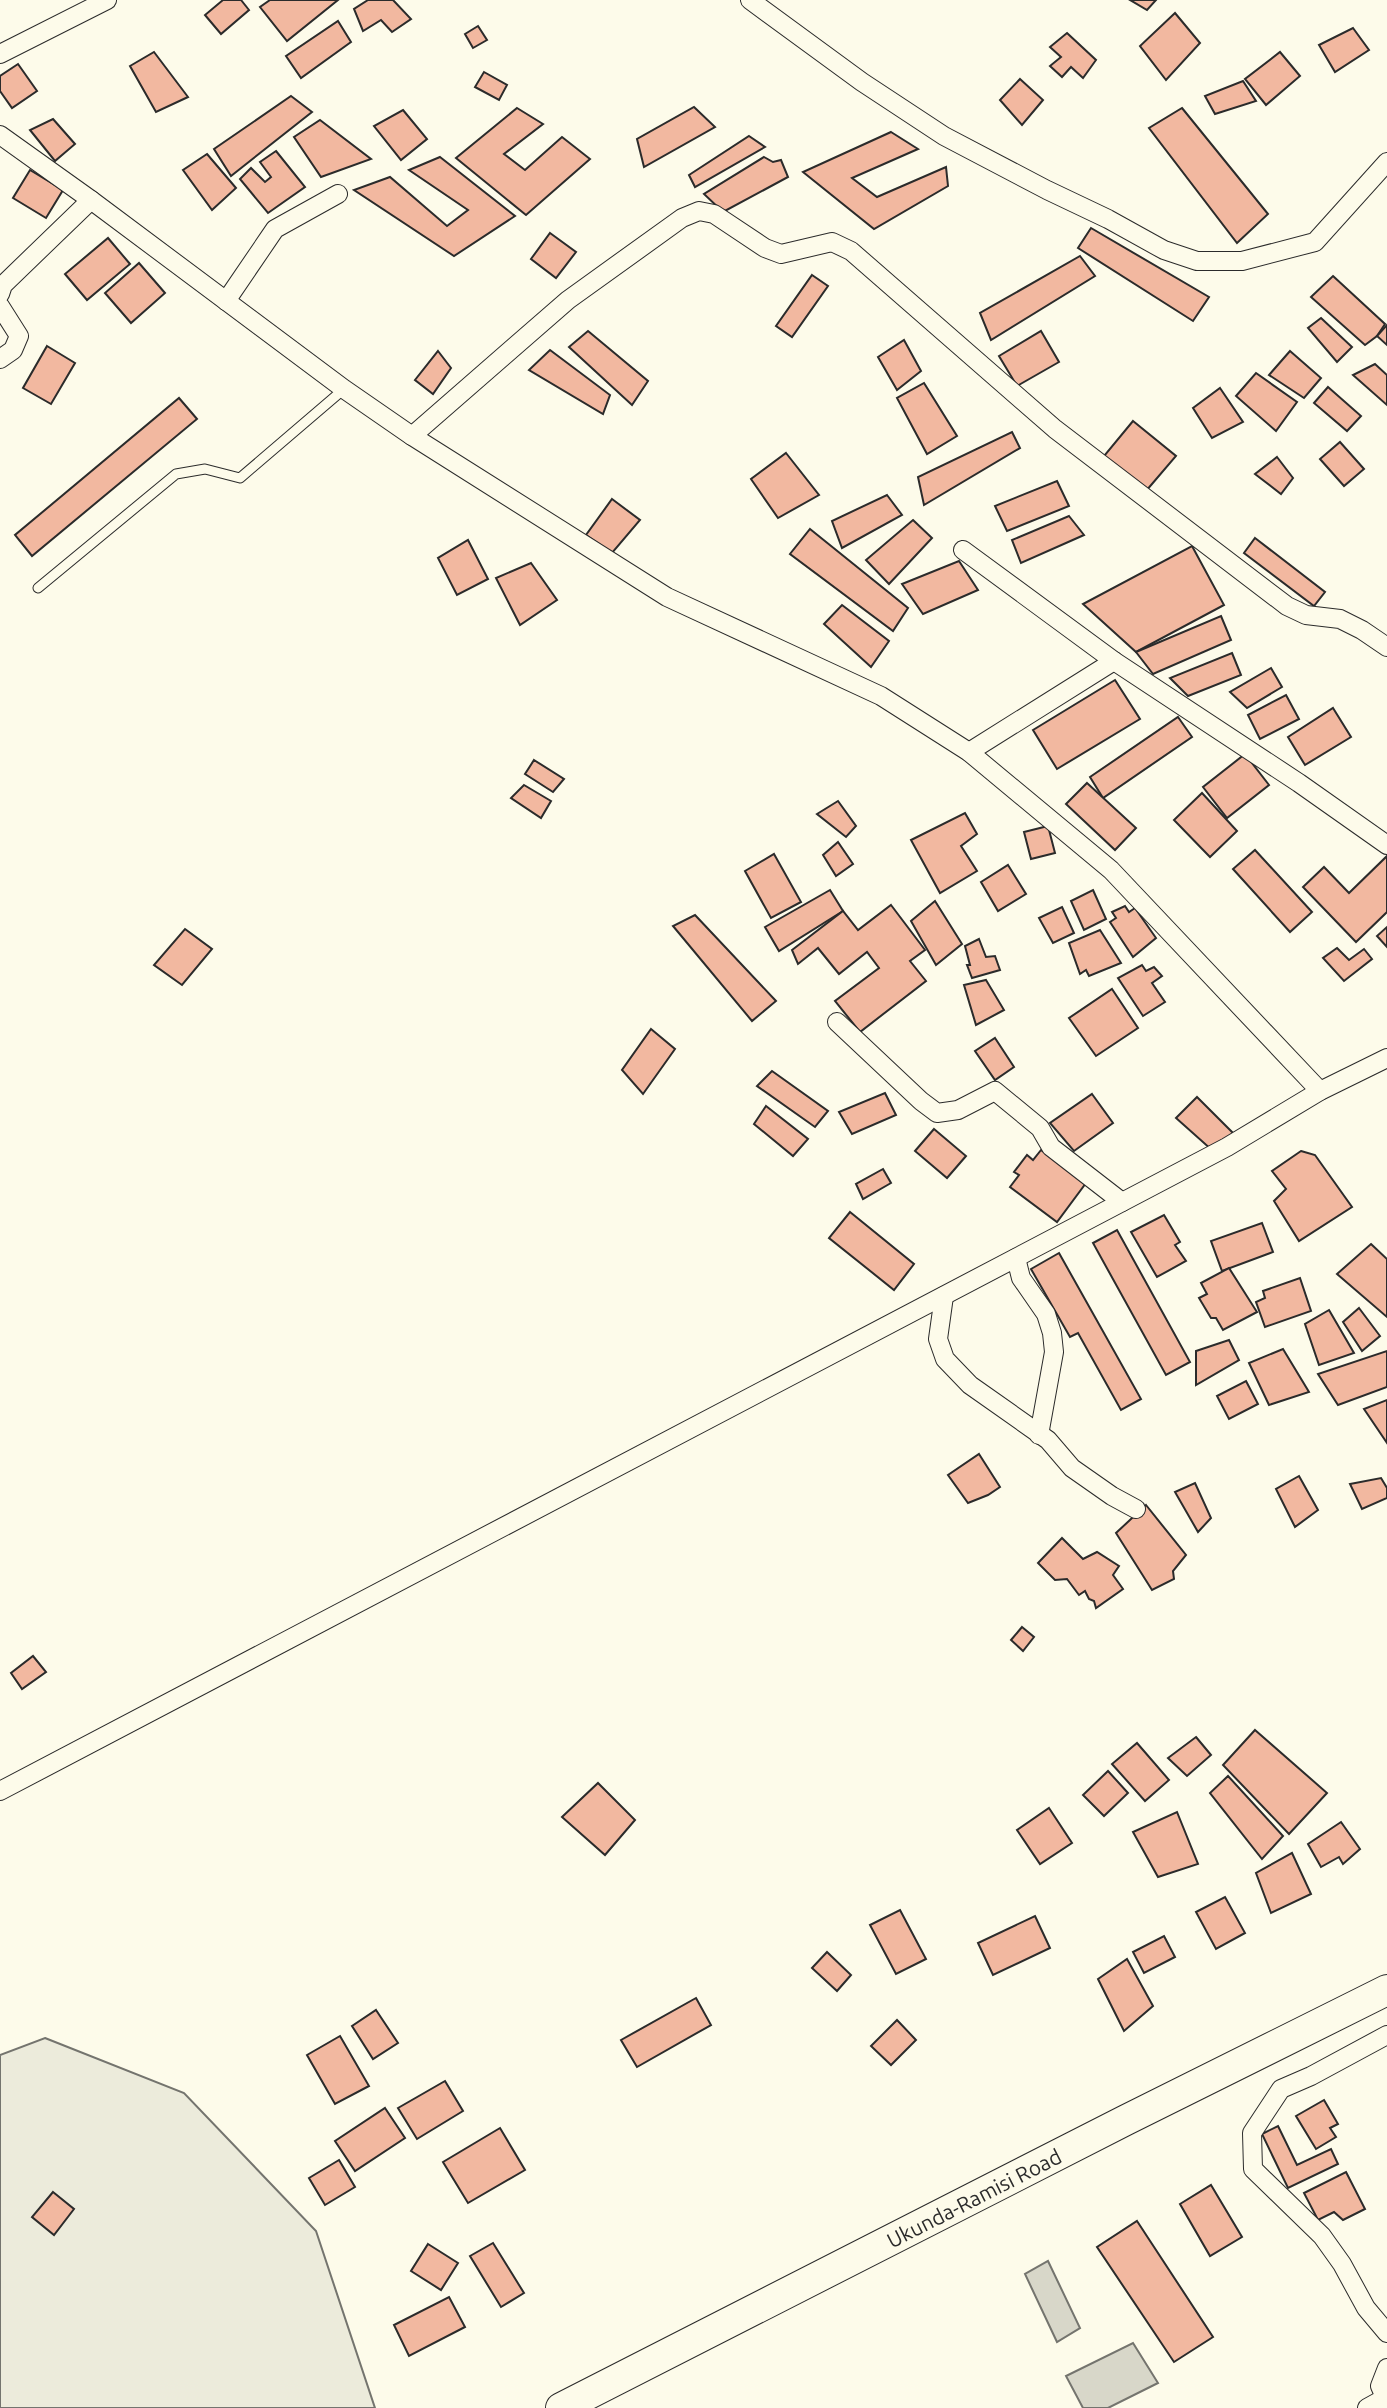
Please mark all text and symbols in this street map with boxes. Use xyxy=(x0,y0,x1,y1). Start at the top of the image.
street label: Ukunda-Ramisi Road xyxy=(883,2144,1065,2252)

